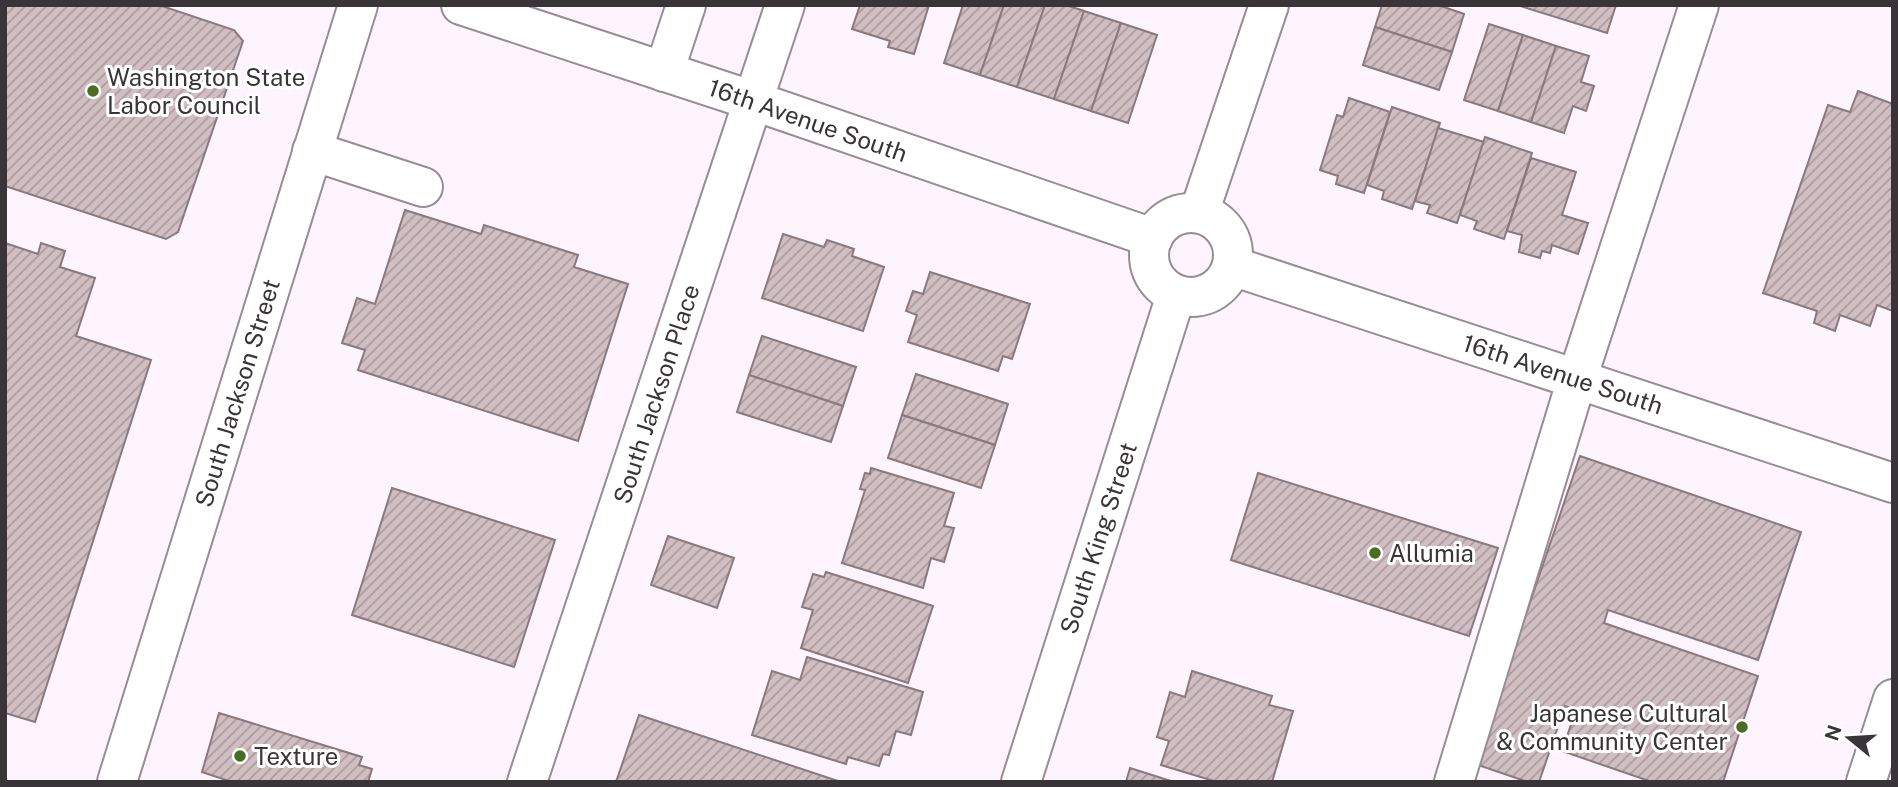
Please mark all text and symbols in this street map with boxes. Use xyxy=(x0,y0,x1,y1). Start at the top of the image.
place label: Washington State Labor Council xyxy=(107,63,305,119)
street label: 16th Avenue South xyxy=(705,73,911,167)
marker: Washington State Labor Council xyxy=(85,83,101,99)
street label: South Jackson Street xyxy=(189,276,285,510)
street label: South Jackson Place xyxy=(607,281,705,507)
street label: 16th Avenue South xyxy=(1460,328,1666,420)
street label: South King Street xyxy=(1054,439,1142,637)
place label: Allumia xyxy=(1389,539,1474,567)
marker: Allumia xyxy=(1367,545,1383,561)
place label: Japanese Cultural & Community Center xyxy=(1496,699,1728,755)
north arrow xyxy=(1814,703,1884,773)
marker: Japanese Cultural & Community Center xyxy=(1734,719,1750,735)
text: N xyxy=(1820,722,1846,743)
place label: Texture xyxy=(254,742,338,770)
marker: Texture xyxy=(232,748,248,764)

